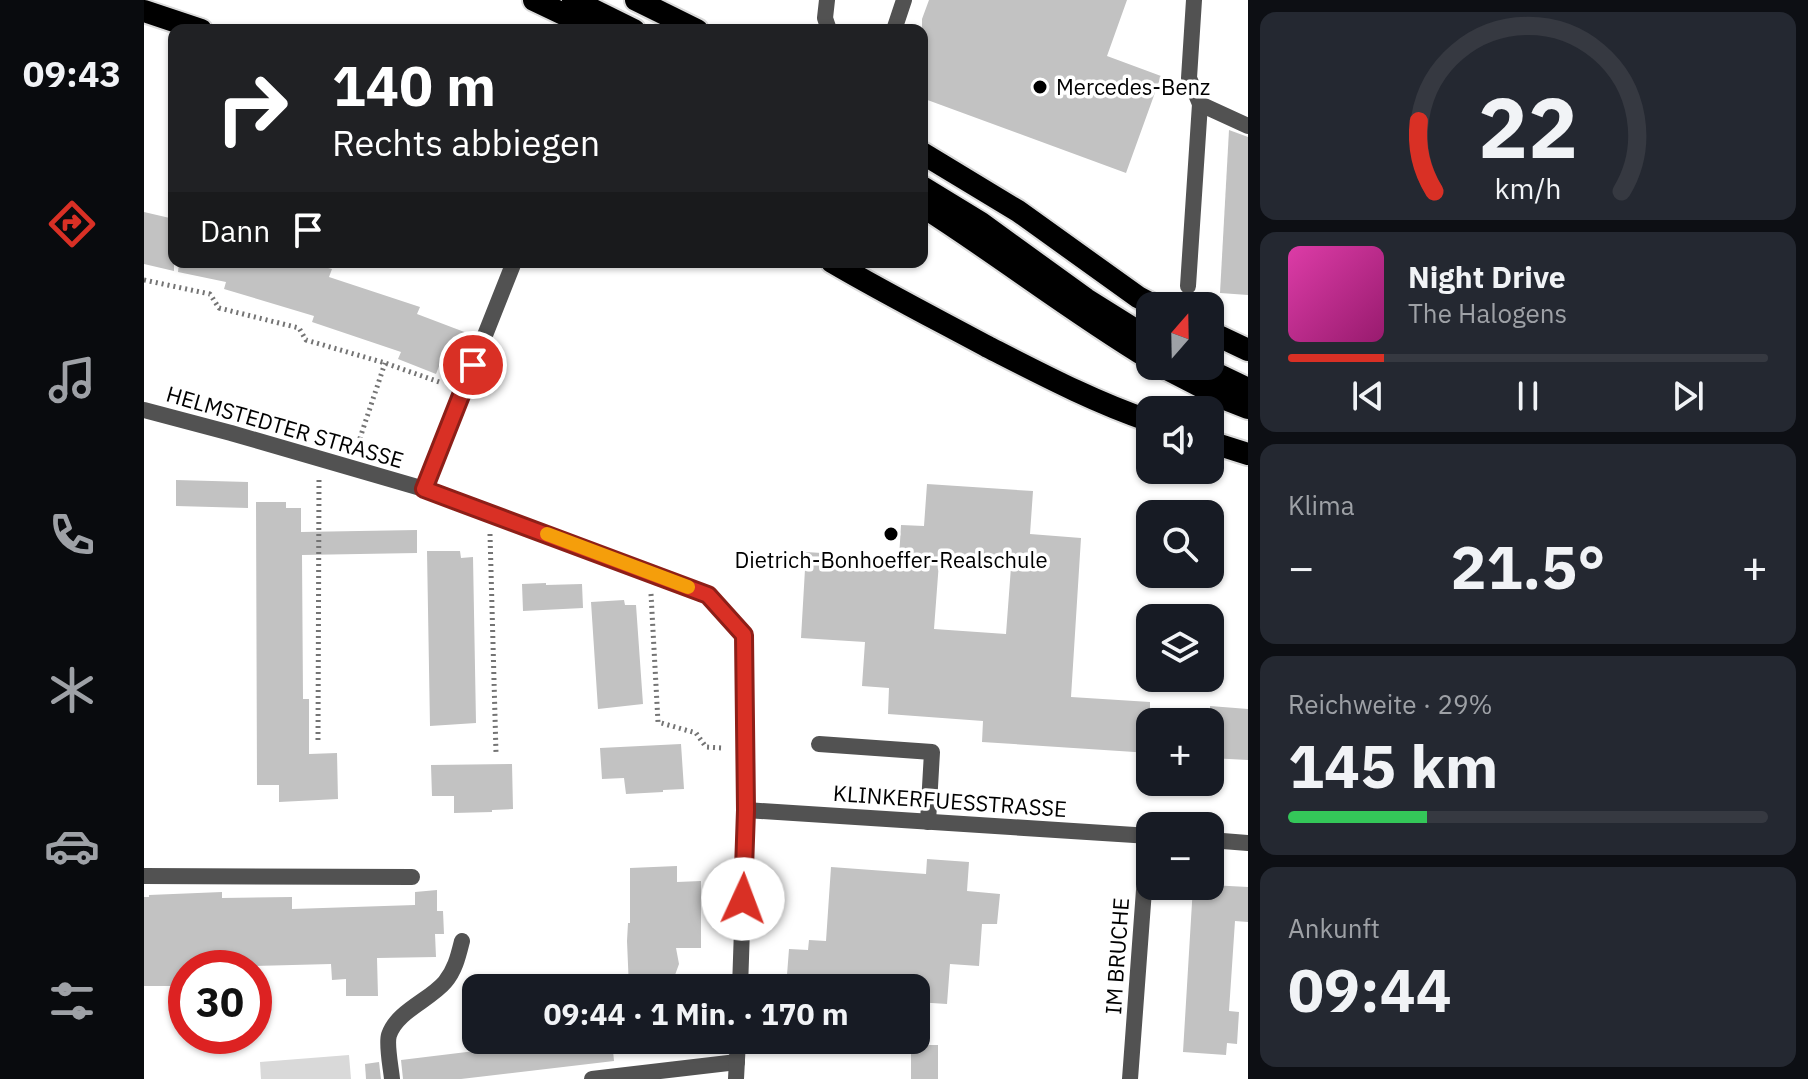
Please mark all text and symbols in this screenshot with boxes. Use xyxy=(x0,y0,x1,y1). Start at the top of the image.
text: 140 m xyxy=(332,49,496,121)
text: 09:43 xyxy=(23,50,121,97)
icon: right xyxy=(200,56,304,160)
place label: Mercedes-Benz xyxy=(1056,72,1210,101)
text: 22 xyxy=(1478,73,1578,181)
marker: Mercedes-Benz xyxy=(1031,78,1049,96)
text: Rechts abbiegen xyxy=(332,119,600,166)
text: km/h xyxy=(1494,170,1562,207)
icon: directions xyxy=(44,196,100,252)
icon: arrive xyxy=(286,208,330,252)
text: Dann xyxy=(200,211,270,250)
text: Night Drive xyxy=(1408,257,1566,296)
north arrow xyxy=(1136,292,1224,380)
map controls xyxy=(1136,292,1224,900)
text: The Halogens xyxy=(1408,296,1567,330)
pin xyxy=(439,331,507,399)
icon: arrive xyxy=(451,343,495,387)
icon: music xyxy=(44,352,100,408)
icon: previous xyxy=(1346,374,1390,418)
icon: pause xyxy=(1506,374,1550,418)
icon: next xyxy=(1666,374,1710,418)
street label: HELMSTEDTER STRASSE xyxy=(163,379,407,474)
button: sound xyxy=(1136,396,1224,484)
text: Klima xyxy=(1288,488,1355,522)
button: search xyxy=(1136,500,1224,588)
icon: phone xyxy=(44,507,100,563)
marker: Dietrich-Bonhoeffer-Realschule xyxy=(882,525,900,543)
text: 21.5° xyxy=(1451,527,1605,606)
text: − xyxy=(1288,538,1314,595)
text: + xyxy=(1742,538,1768,595)
place label: Dietrich-Bonhoeffer-Realschule xyxy=(734,545,1048,574)
button: layers xyxy=(1136,604,1224,692)
icon: climate xyxy=(44,662,100,718)
text: Reichweite · 29% xyxy=(1288,687,1493,721)
button: + xyxy=(1136,708,1224,796)
text: 145 km xyxy=(1288,726,1498,805)
street label: KLINKERFUESSTRASSE xyxy=(832,778,1068,823)
button: − xyxy=(1136,812,1224,900)
icon: car xyxy=(44,818,100,874)
position arrow xyxy=(701,857,785,941)
street label: IM BRUCHE xyxy=(1098,897,1135,1015)
text: Ankunft xyxy=(1288,911,1380,945)
speed limit sign: 30 xyxy=(168,950,272,1054)
text: 09:44 xyxy=(1288,950,1452,1029)
icon: filters xyxy=(44,973,100,1029)
text: 09:44 · 1 Min. · 170 m xyxy=(543,994,849,1033)

